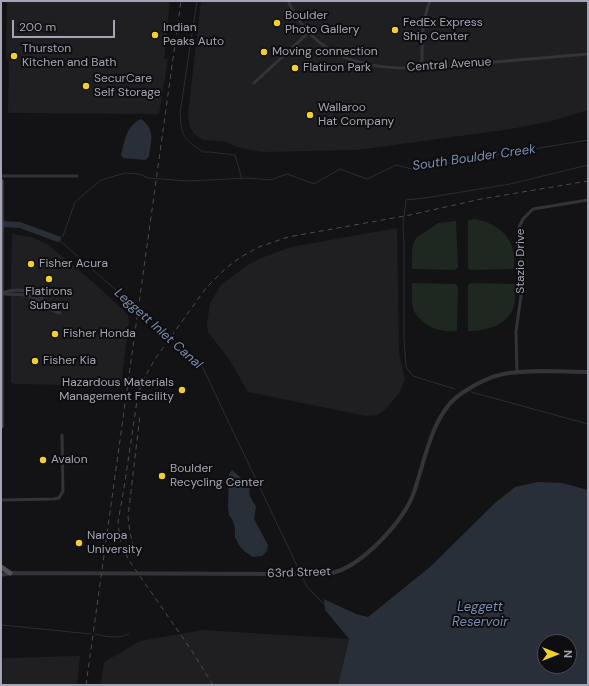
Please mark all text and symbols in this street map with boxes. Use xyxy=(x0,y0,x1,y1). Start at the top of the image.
place label: Boulder Photo Gallery xyxy=(285,9,359,37)
scale bar xyxy=(14,12,117,38)
place label: FedEx Express Ship Center xyxy=(403,16,483,44)
marker: Boulder Photo Gallery xyxy=(272,18,282,28)
text: 200 m xyxy=(19,19,56,35)
place label: Indian Peaks Auto xyxy=(163,21,224,49)
marker: FedEx Express Ship Center xyxy=(390,25,400,35)
marker: Indian Peaks Auto xyxy=(150,30,160,40)
place label: Thurston Kitchen and Bath xyxy=(22,42,116,70)
place label: Moving connection xyxy=(272,45,378,59)
marker: Moving connection xyxy=(259,47,269,57)
marker: Thurston Kitchen and Bath xyxy=(9,51,19,61)
street label: Central Avenue xyxy=(406,55,492,75)
place label: Flatiron Park xyxy=(303,61,371,75)
marker: Flatiron Park xyxy=(290,63,300,73)
place label: SecurCare Self Storage xyxy=(94,72,161,100)
marker: SecurCare Self Storage xyxy=(81,81,91,91)
place label: Wallaroo Hat Company xyxy=(318,101,394,129)
marker: Wallaroo Hat Company xyxy=(305,110,315,120)
water label: South Boulder Creek xyxy=(411,142,537,174)
street label: Stazio Drive xyxy=(514,228,528,294)
place label: Fisher Acura xyxy=(39,257,108,271)
marker: Fisher Acura xyxy=(26,259,36,269)
marker: Flatirons Subaru xyxy=(44,274,54,284)
place label: Flatirons Subaru xyxy=(25,285,73,313)
water label: Leggett Inlet Canal xyxy=(111,285,205,373)
place label: Fisher Honda xyxy=(63,327,136,341)
marker: Fisher Honda xyxy=(50,329,60,339)
place label: Fisher Kia xyxy=(43,354,96,368)
marker: Fisher Kia xyxy=(30,356,40,366)
place label: Hazardous Materials Management Facility xyxy=(59,376,174,404)
marker: Hazardous Materials Management Facility xyxy=(177,385,187,395)
place label: Avalon xyxy=(51,453,88,467)
marker: Avalon xyxy=(38,455,48,465)
place label: Boulder Recycling Center xyxy=(170,462,264,490)
marker: Boulder Recycling Center xyxy=(157,471,167,481)
place label: Naropa University xyxy=(87,529,142,557)
marker: Naropa University xyxy=(74,538,84,548)
street label: 63rd Street xyxy=(267,565,331,581)
water label: Leggett Reservoir xyxy=(452,600,508,631)
north arrow xyxy=(537,634,577,674)
text: N xyxy=(561,650,575,658)

